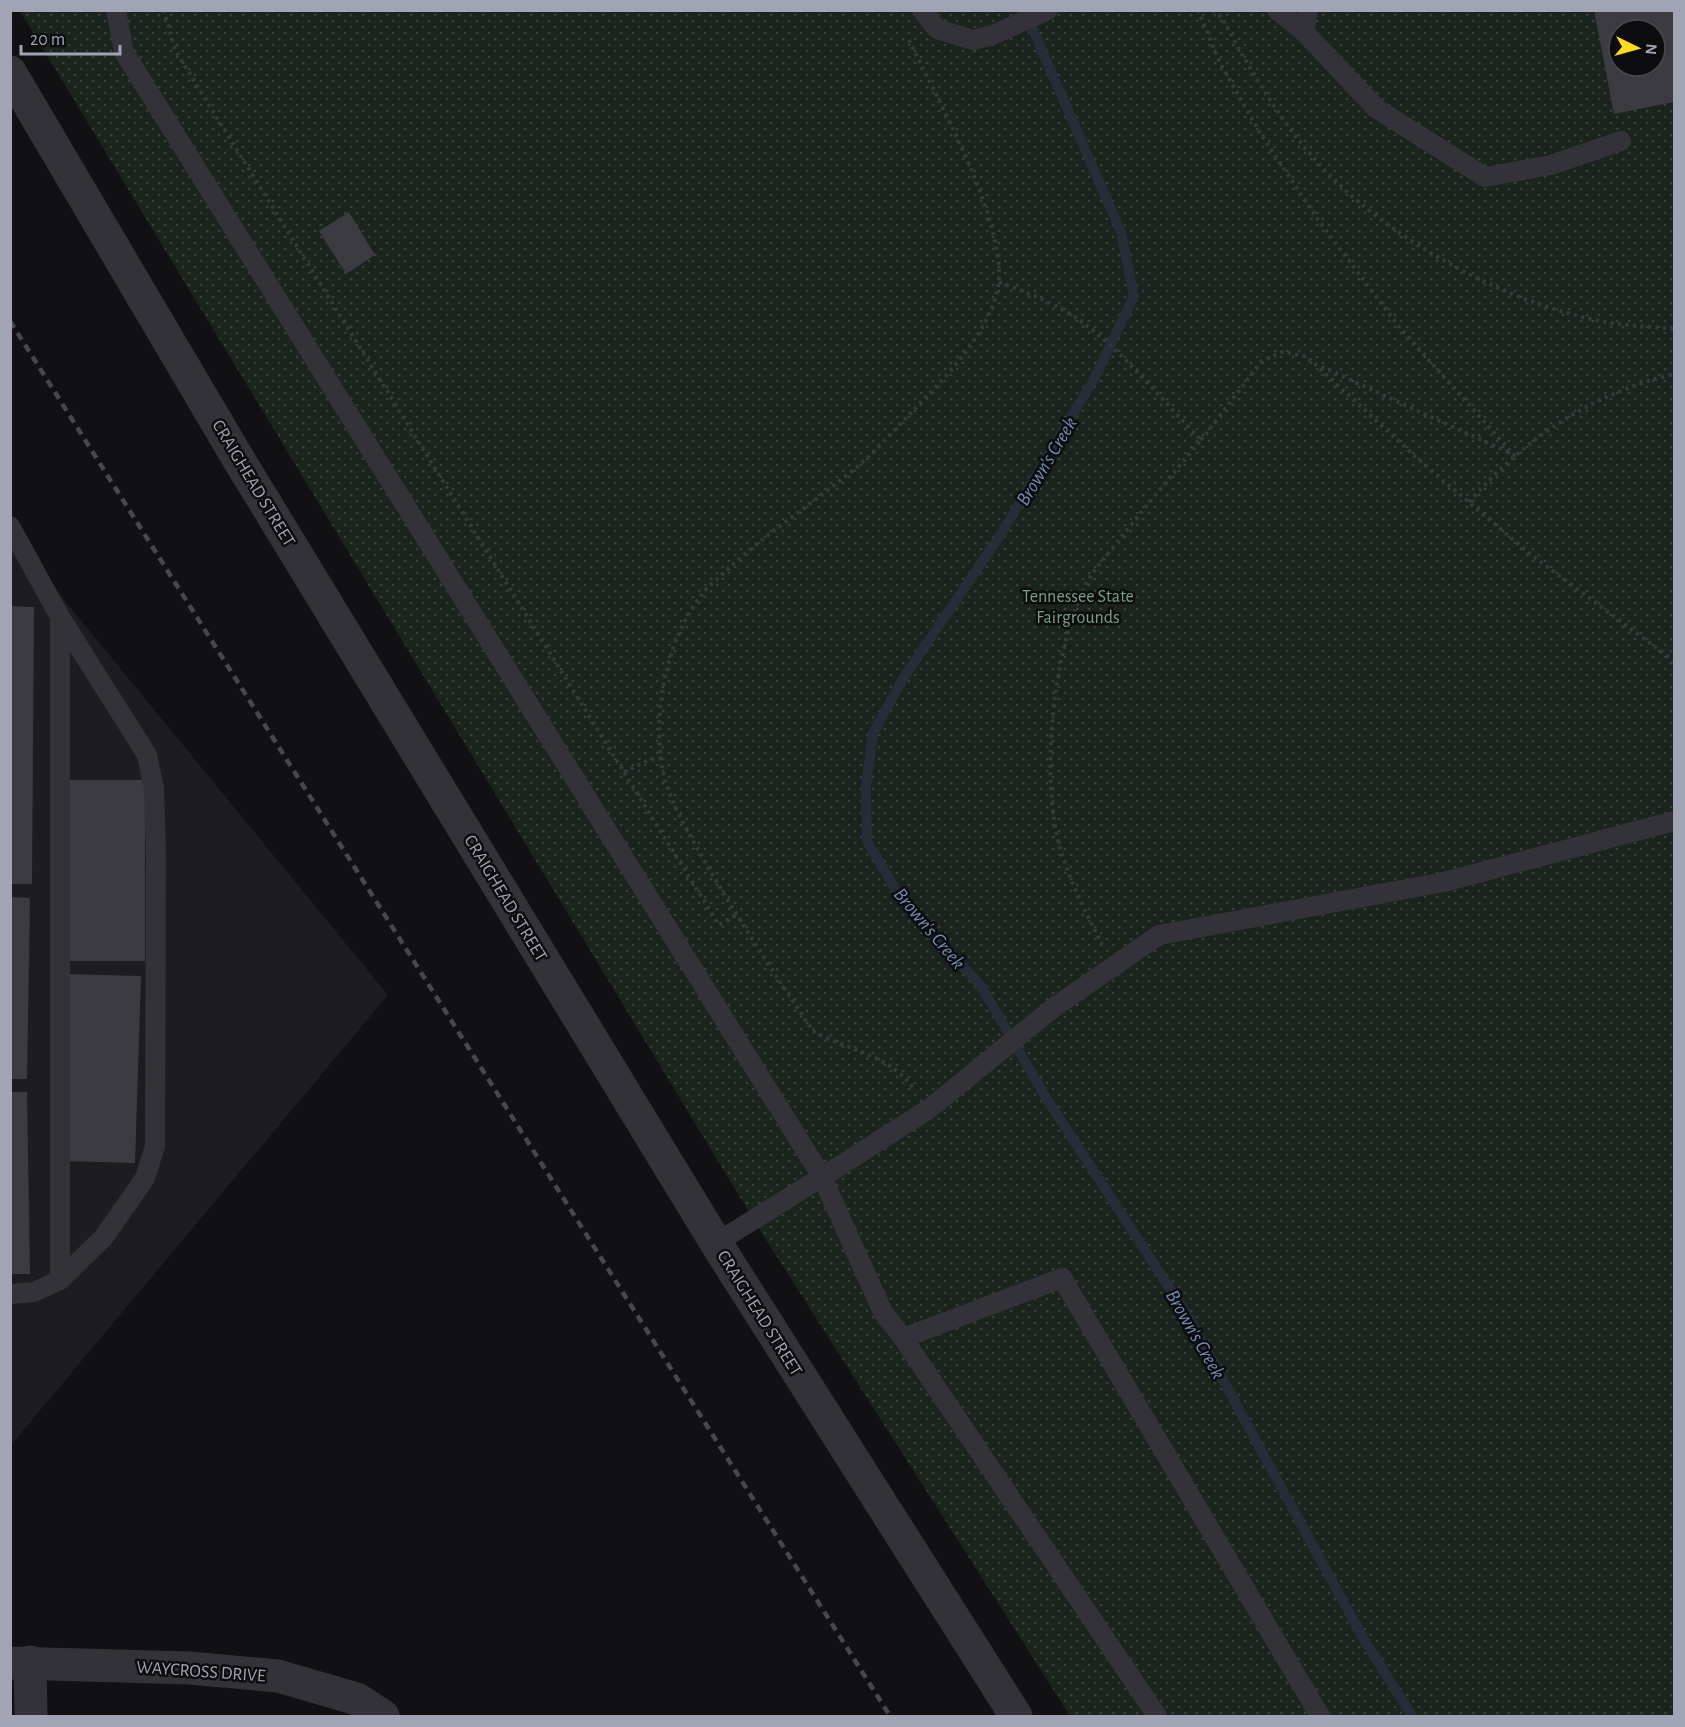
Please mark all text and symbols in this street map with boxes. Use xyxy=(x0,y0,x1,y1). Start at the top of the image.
scale bar xyxy=(21,18,120,56)
north arrow xyxy=(1607,18,1667,78)
text: 20 m xyxy=(30,31,65,49)
text: N xyxy=(1642,43,1659,55)
water label: Brown's Creek xyxy=(1013,414,1081,509)
street label: CRAIGHEAD STREET xyxy=(208,417,298,550)
park label: Tennessee State Fairgrounds xyxy=(1022,588,1134,627)
street label: CRAIGHEAD STREET xyxy=(460,832,550,965)
water label: Brown's Creek xyxy=(890,884,969,973)
street label: CRAIGHEAD STREET xyxy=(713,1248,805,1380)
water label: Brown's Creek xyxy=(1162,1287,1229,1382)
street label: WAYCROSS DRIVE xyxy=(136,1658,267,1686)

